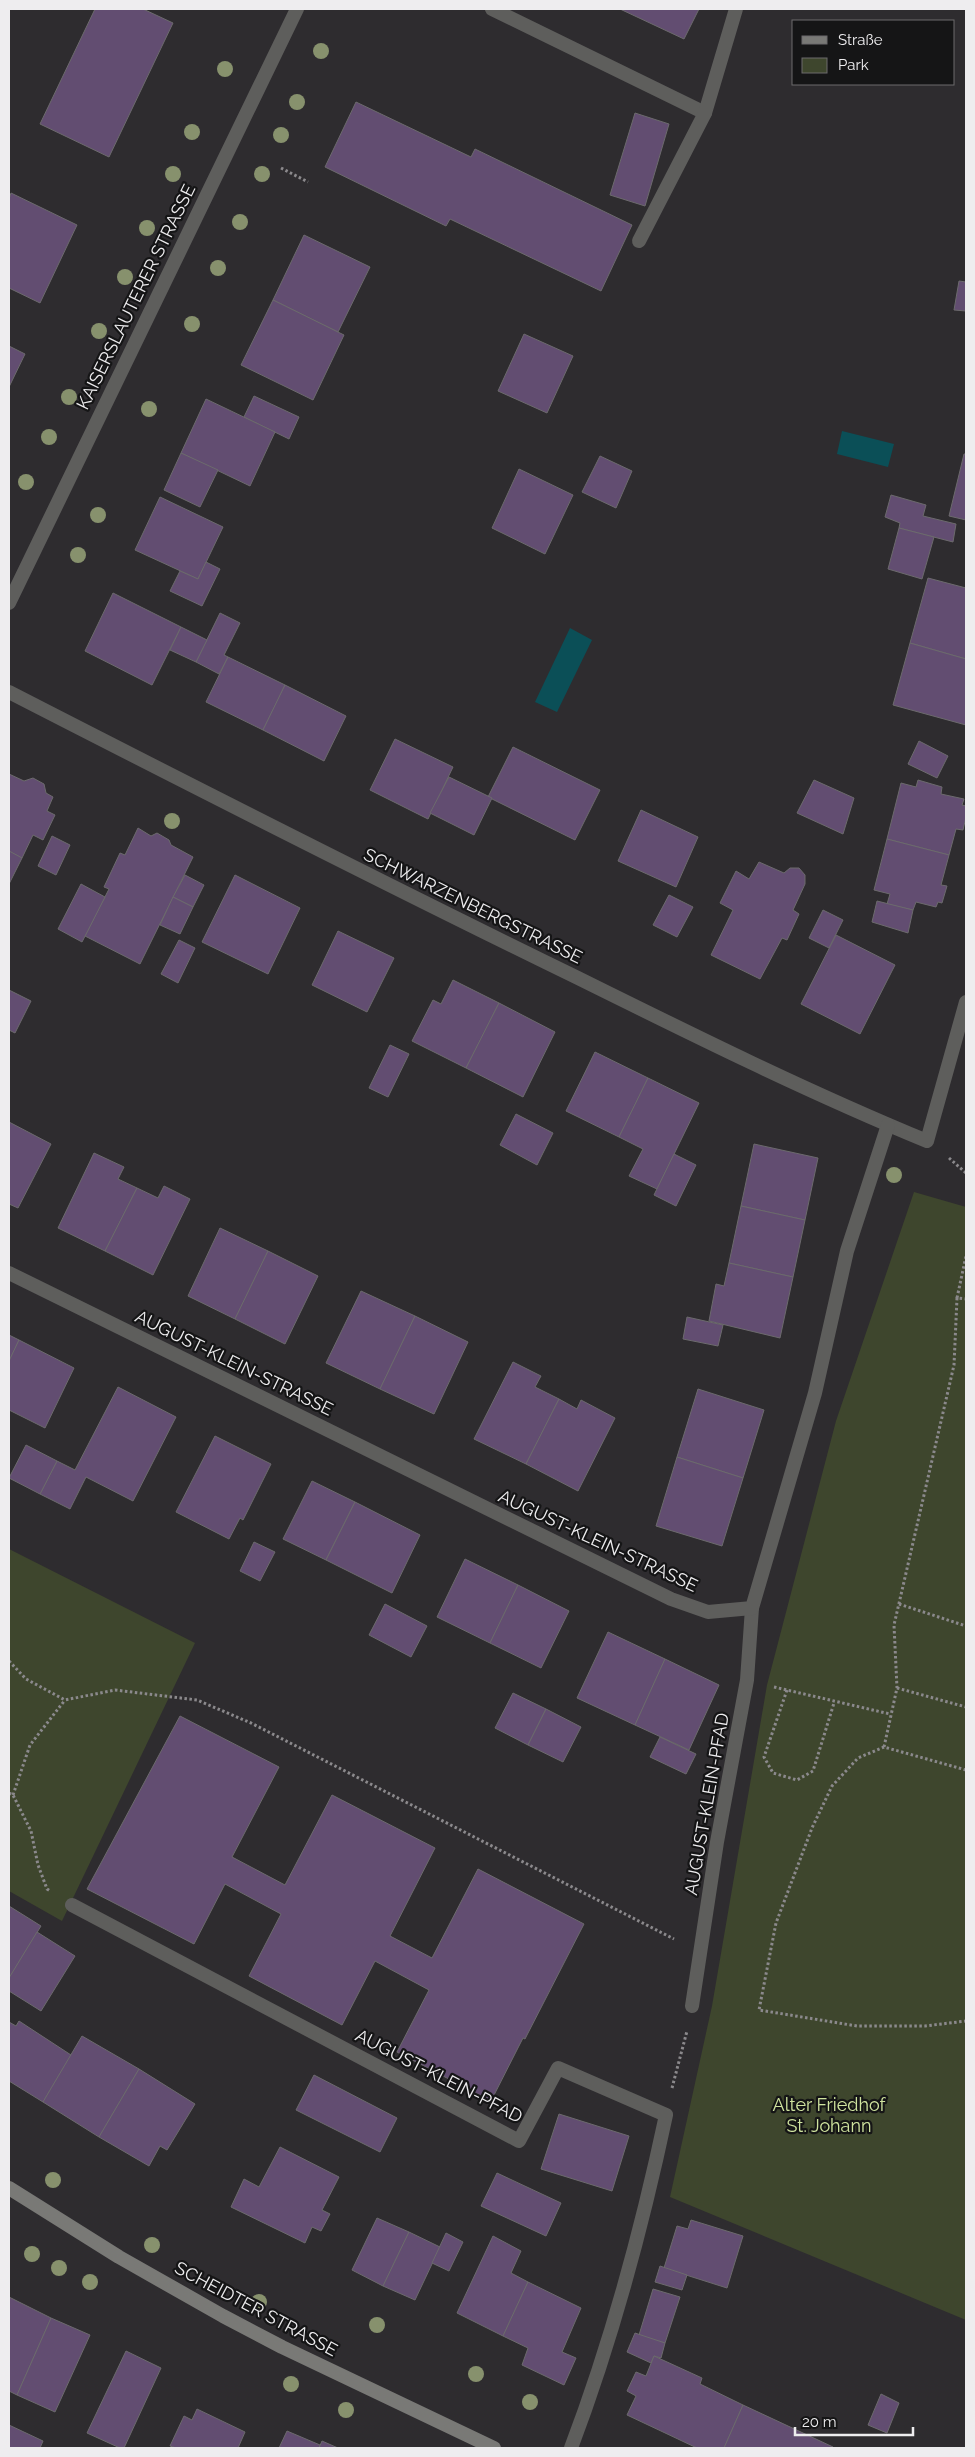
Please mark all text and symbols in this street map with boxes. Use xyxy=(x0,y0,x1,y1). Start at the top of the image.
legend xyxy=(792,20,955,85)
text: Straße xyxy=(838,31,883,49)
text: Park xyxy=(838,56,869,74)
street label: KAISERSLAUTERER STRASSE xyxy=(72,181,199,413)
street label: SCHWARZENBERGSTRASSE xyxy=(361,843,586,968)
street label: AUGUST-KLEIN-STRASSE xyxy=(132,1305,337,1420)
street label: AUGUST-KLEIN-STRASSE xyxy=(495,1485,701,1596)
street label: AUGUST-KLEIN-PFAD xyxy=(680,1711,733,1897)
street label: AUGUST-KLEIN-PFAD xyxy=(352,2024,526,2127)
park label: Alter Friedhof St. Johann xyxy=(773,2094,887,2136)
street label: SCHEIDTER STRASSE xyxy=(171,2257,341,2360)
scale bar xyxy=(795,2404,912,2436)
text: 20 m xyxy=(802,2413,837,2431)

